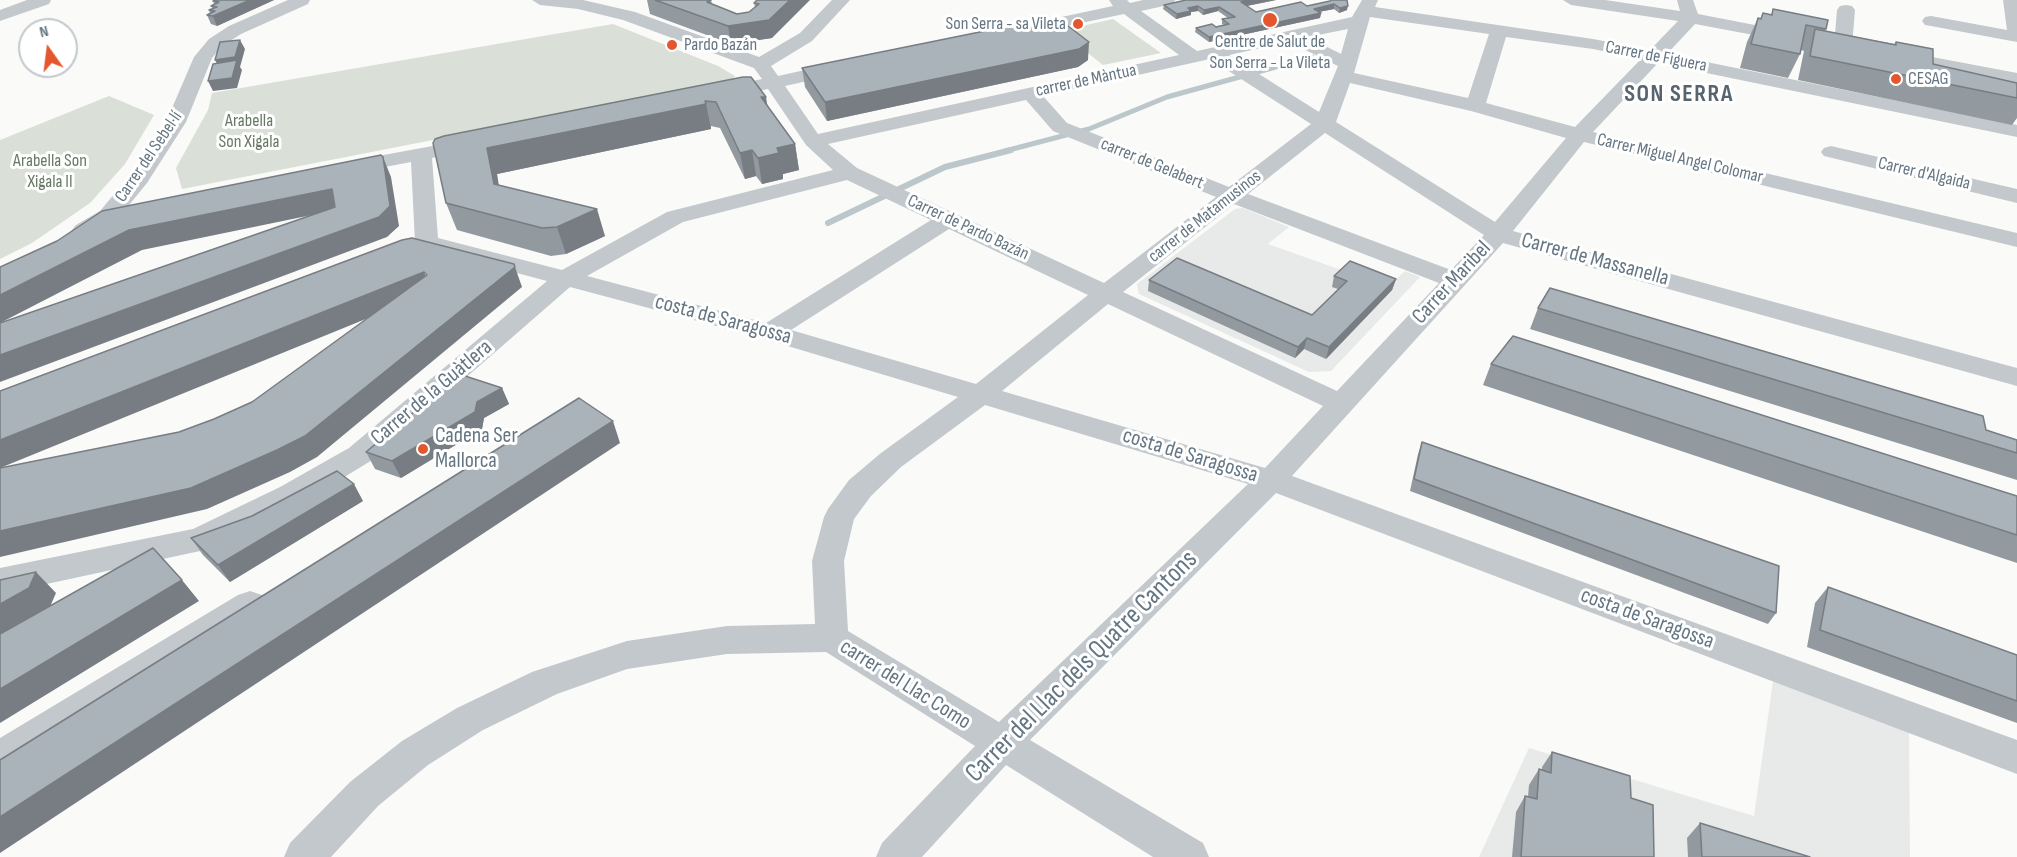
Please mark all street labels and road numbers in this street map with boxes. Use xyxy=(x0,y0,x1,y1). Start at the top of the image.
street label: Carrer de Figuera xyxy=(1604,37,1708,77)
street label: carrer de Màntua xyxy=(1034,60,1138,102)
street label: Carrer del Sebel·lí xyxy=(111,107,187,207)
street label: Carrer Miguel Angel Colomar xyxy=(1595,129,1765,189)
street label: carrer de Gelabert xyxy=(1097,134,1207,194)
street label: Carrer d'Algaida xyxy=(1876,153,1972,195)
street label: carrer de Matamusinos xyxy=(1144,166,1266,268)
street label: Carrer de Pardo Bazán xyxy=(904,190,1032,266)
street label: Carrer de Massanella xyxy=(1518,228,1672,292)
street label: Carrer Maribel xyxy=(1407,236,1497,330)
street label: costa de Saragossa xyxy=(652,289,794,351)
street label: Carrer de la Guàtlera xyxy=(366,335,498,451)
street label: costa de Saragossa xyxy=(1119,423,1261,489)
street label: Carrer del Llac dels Quatre Cantons xyxy=(959,544,1205,790)
street label: costa de Saragossa xyxy=(1577,583,1717,655)
street label: carrer del Llac Como xyxy=(835,634,975,736)

